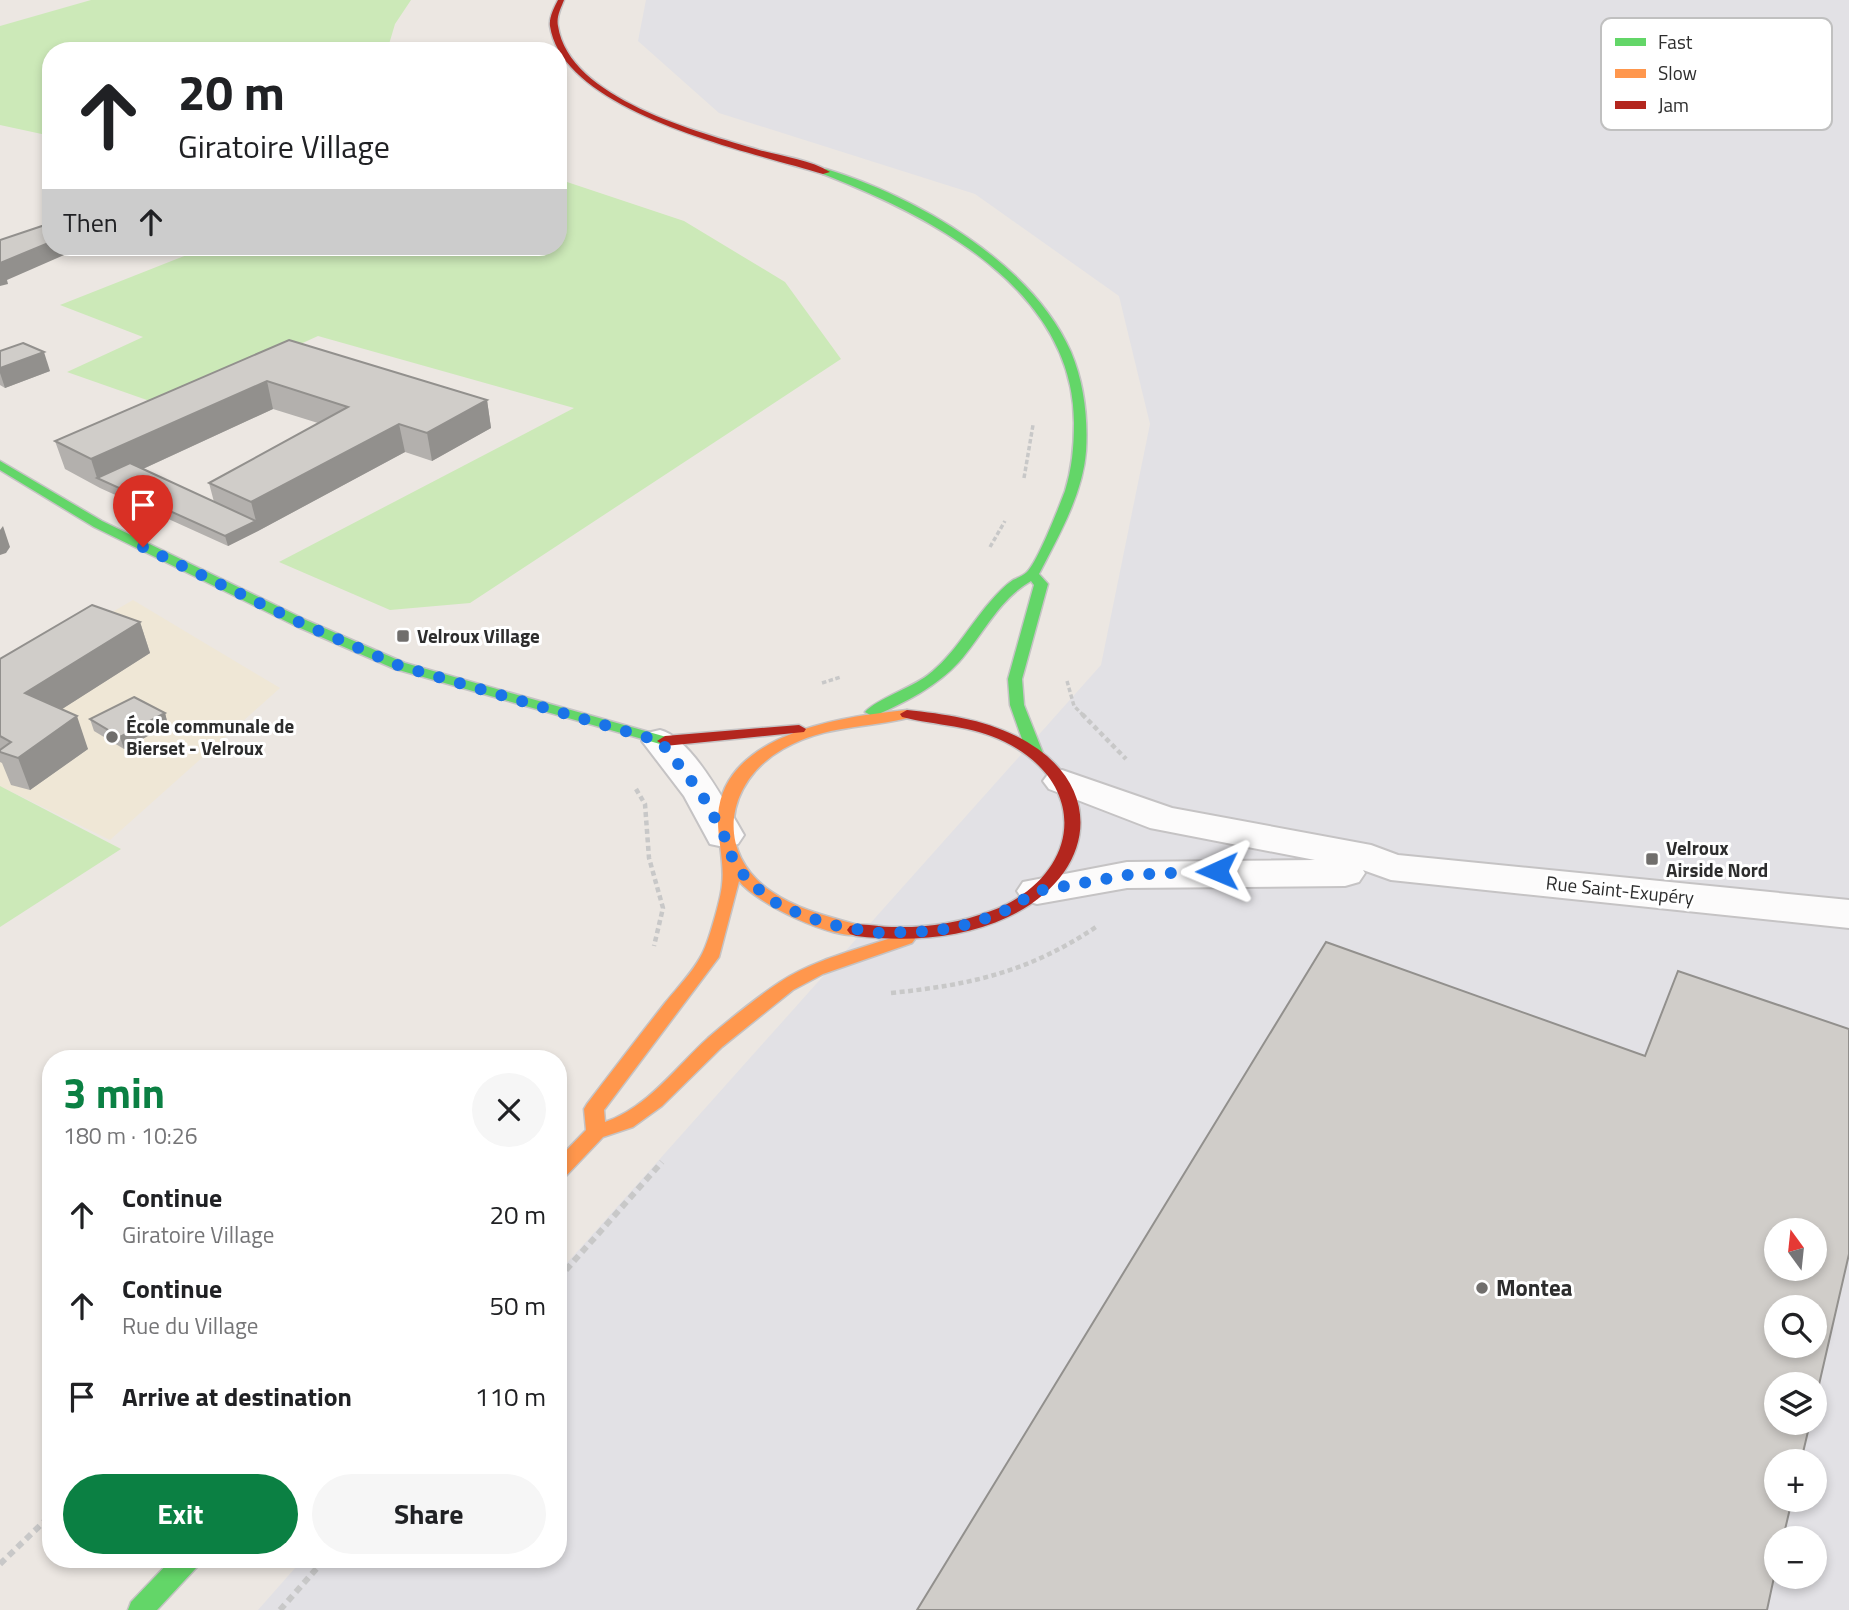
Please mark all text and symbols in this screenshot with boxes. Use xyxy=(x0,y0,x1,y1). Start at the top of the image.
legend xyxy=(1601,18,1832,130)
text: Fast xyxy=(1658,27,1693,56)
text: 20 m xyxy=(178,54,285,129)
text: Slow xyxy=(1658,58,1697,87)
icon: ahead xyxy=(63,70,154,161)
text: Jam xyxy=(1658,90,1689,119)
text: Giratoire Village xyxy=(178,122,390,170)
text: Then xyxy=(63,203,118,242)
icon: ahead xyxy=(132,203,170,241)
pin xyxy=(113,475,173,547)
icon: arrive xyxy=(124,486,162,524)
place label: Velroux Village xyxy=(417,621,540,650)
marker: Velroux Village xyxy=(395,628,411,644)
place label: École communale de Bierset - Velroux xyxy=(126,711,294,762)
marker: École communale de Bierset - Velroux xyxy=(104,729,120,745)
place label: Velroux Airside Nord xyxy=(1666,833,1768,884)
position arrow xyxy=(1180,834,1254,908)
marker: Velroux Airside Nord xyxy=(1644,851,1660,867)
street label: Rue Saint-Exupéry xyxy=(1545,867,1696,912)
text: 3 min xyxy=(63,1060,165,1124)
button: close xyxy=(472,1073,546,1147)
text: 180 m · 10:26 xyxy=(63,1118,198,1153)
text: Continue xyxy=(122,1178,222,1217)
text: 20 m xyxy=(489,1195,546,1234)
icon: ahead xyxy=(63,1196,101,1234)
text: Giratoire Village xyxy=(122,1217,274,1252)
north arrow xyxy=(1764,1218,1827,1281)
map controls xyxy=(1764,1218,1827,1589)
text: Continue xyxy=(122,1269,222,1308)
place label: Montea xyxy=(1496,1270,1572,1305)
marker: Montea xyxy=(1474,1280,1490,1296)
text: 50 m xyxy=(489,1286,546,1325)
icon: ahead xyxy=(63,1287,101,1325)
button: search xyxy=(1764,1295,1827,1358)
text: Rue du Village xyxy=(122,1308,258,1343)
button: layers xyxy=(1764,1372,1827,1435)
text: Arrive at destination xyxy=(122,1377,352,1416)
text: 110 m xyxy=(475,1377,546,1416)
icon: arrive xyxy=(63,1378,101,1416)
button: + xyxy=(1764,1449,1827,1512)
button: Exit xyxy=(63,1474,298,1554)
button: Share xyxy=(312,1474,546,1554)
button: − xyxy=(1764,1526,1827,1589)

